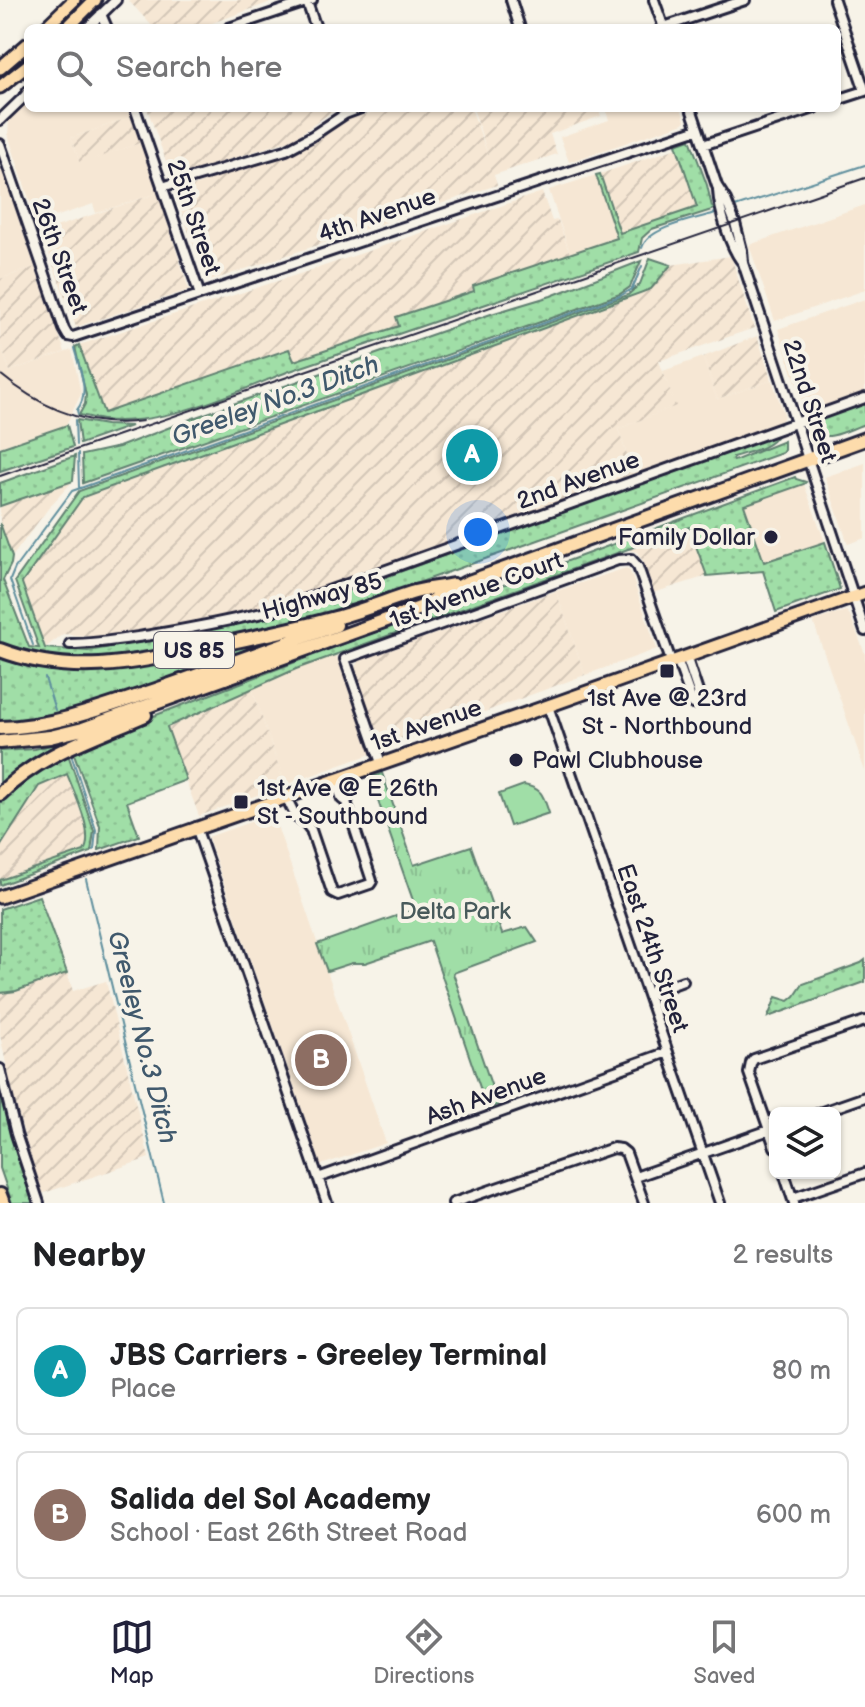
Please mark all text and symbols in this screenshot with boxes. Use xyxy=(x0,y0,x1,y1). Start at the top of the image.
search box xyxy=(24,24,841,112)
icon: search xyxy=(52,46,96,90)
text: Search here xyxy=(116,50,282,86)
street label: 25th Street xyxy=(160,155,227,279)
street label: 4th Avenue xyxy=(315,182,440,249)
street label: 26th Street xyxy=(25,194,94,319)
street label: 22nd Street xyxy=(776,336,843,467)
water label: Greeley No.3 Ditch xyxy=(168,350,383,453)
pin: A xyxy=(446,425,498,485)
street label: 2nd Avenue xyxy=(513,445,643,516)
your location xyxy=(458,512,498,552)
place label: Family Dollar xyxy=(618,523,755,552)
marker: Family Dollar xyxy=(762,528,780,546)
street label: 1st Avenue Court xyxy=(386,545,567,635)
street label: Highway 85 xyxy=(259,567,385,626)
road number: US 85 xyxy=(154,632,234,668)
marker: 1st Ave @ 23rd St - Northbound xyxy=(658,662,676,680)
place label: 1st Ave @ 23rd St - Northbound xyxy=(582,684,752,741)
street label: 1st Avenue xyxy=(367,693,486,758)
place label: Pawl Clubhouse xyxy=(532,746,703,775)
marker: Pawl Clubhouse xyxy=(507,751,525,769)
place label: 1st Ave @ E 26th St - Southbound xyxy=(257,774,438,831)
marker: 1st Ave @ E 26th St - Southbound xyxy=(232,793,250,811)
street label: East 24th Street xyxy=(610,860,695,1037)
park label: Delta Park xyxy=(399,897,511,926)
water label: Greeley No.3 Ditch xyxy=(100,928,183,1147)
pin: B xyxy=(295,1030,347,1090)
street label: Ash Avenue xyxy=(422,1061,550,1132)
map controls xyxy=(769,1107,841,1179)
button: layers xyxy=(769,1107,841,1179)
text: Nearby xyxy=(32,1235,146,1276)
text: 2 results xyxy=(733,1240,833,1271)
text: JBS Carriers - Greeley Terminal xyxy=(110,1338,547,1374)
text: A xyxy=(52,1356,68,1387)
text: 80 m xyxy=(772,1356,831,1387)
text: Place xyxy=(110,1374,176,1405)
text: Salida del Sol Academy xyxy=(110,1482,431,1518)
text: B xyxy=(51,1500,69,1531)
text: 600 m xyxy=(756,1500,831,1531)
text: School · East 26th Street Road xyxy=(110,1518,467,1549)
tab: Map xyxy=(110,1615,154,1690)
tab: Directions xyxy=(373,1615,474,1690)
tab: Saved xyxy=(694,1615,755,1690)

